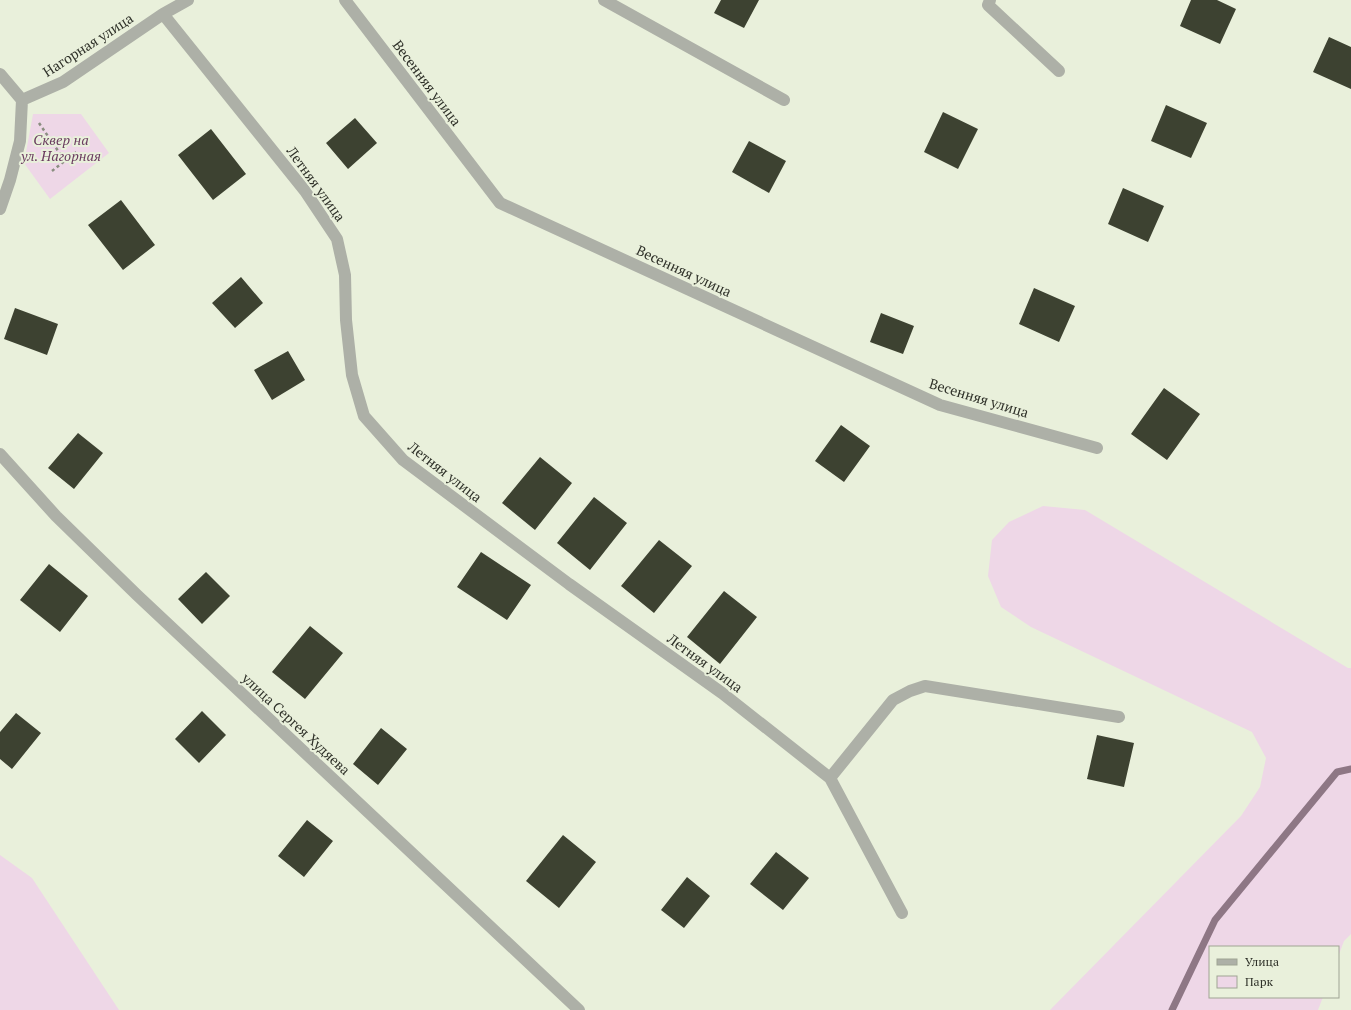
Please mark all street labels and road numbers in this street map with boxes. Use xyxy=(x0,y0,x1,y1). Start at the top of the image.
street label: Нагорная улица xyxy=(39,8,137,81)
street label: Весенняя улица xyxy=(389,36,466,130)
street label: Летняя улица xyxy=(282,141,350,225)
street label: Весенняя улица xyxy=(634,240,735,301)
street label: Весенняя улица xyxy=(927,373,1031,422)
street label: Летняя улица xyxy=(404,436,486,506)
street label: Летняя улица xyxy=(663,628,747,696)
street label: улица Сергея Худяева xyxy=(237,668,355,779)

